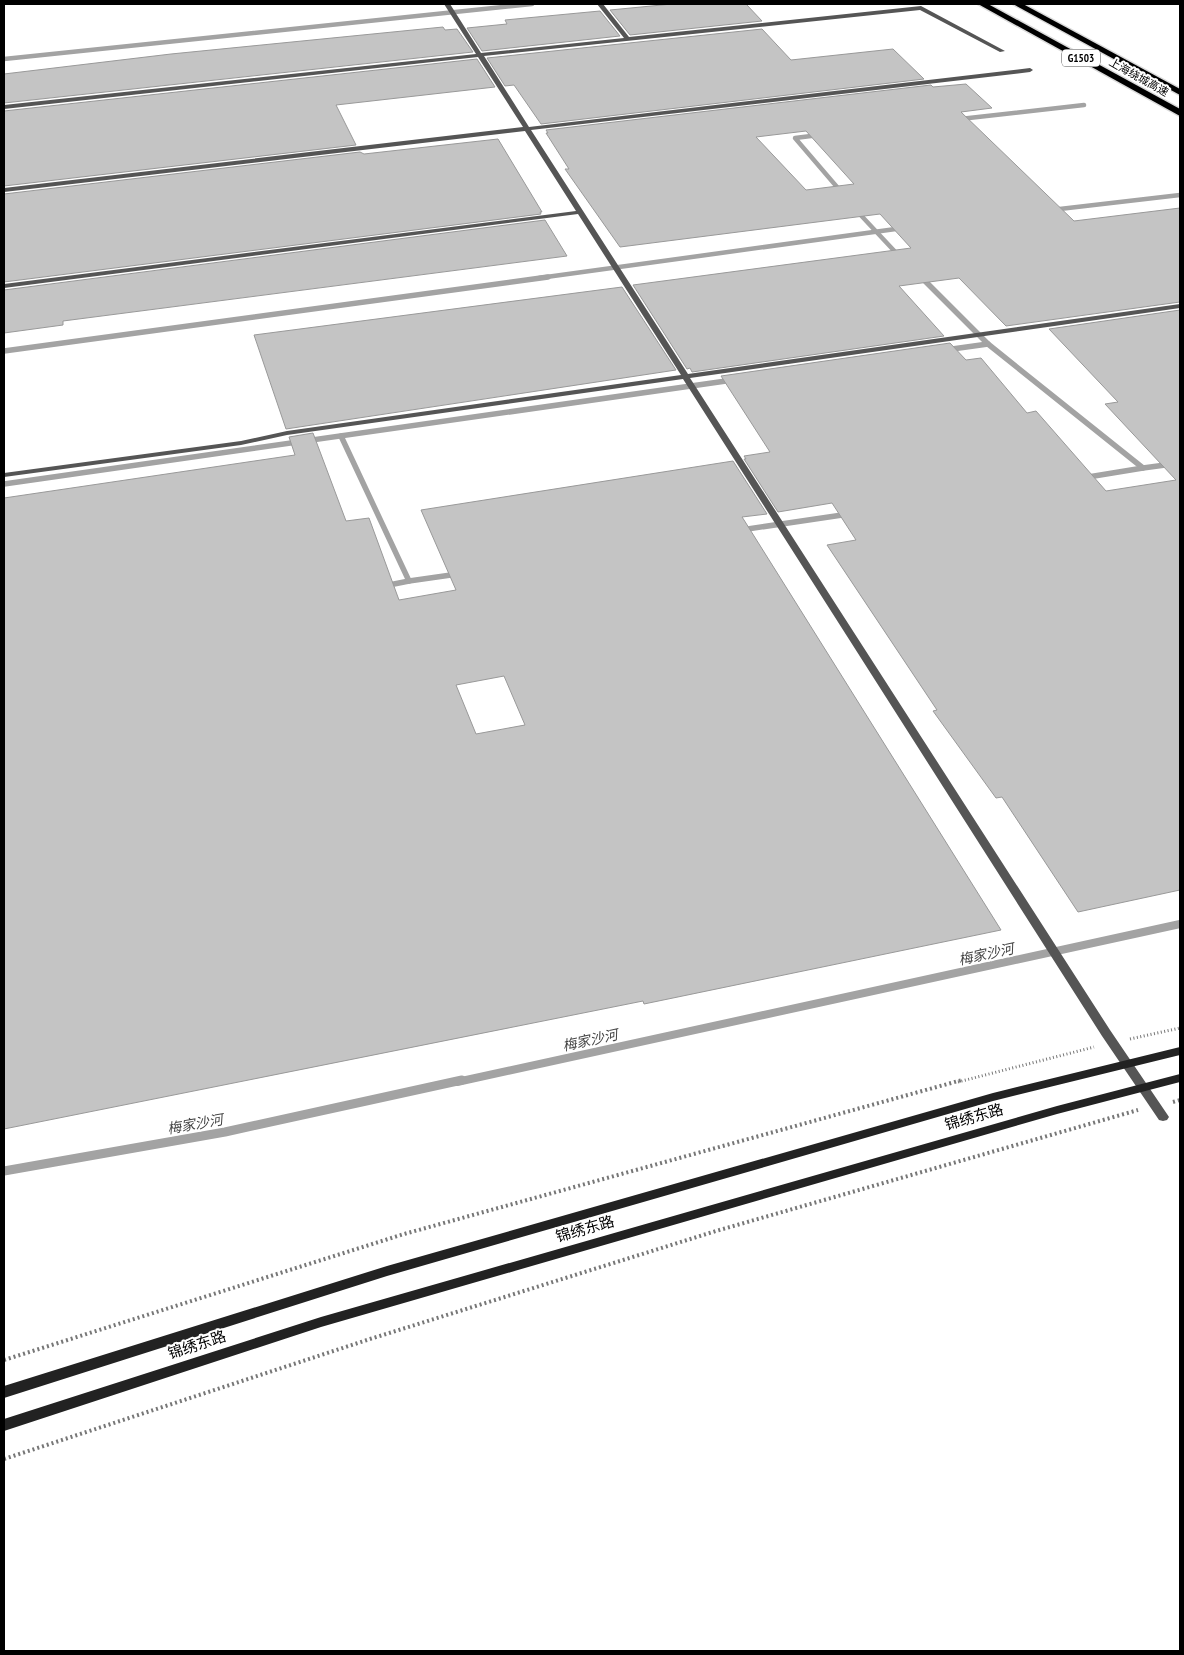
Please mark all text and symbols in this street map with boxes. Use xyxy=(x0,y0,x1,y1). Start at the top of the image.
road number: G1503 xyxy=(1062,49,1100,66)
street label: 上海绕城高速 xyxy=(1107,55,1171,99)
water label: 梅家沙河 xyxy=(957,939,1018,969)
water label: 梅家沙河 xyxy=(561,1025,622,1055)
street label: 锦绣东路 xyxy=(942,1099,1005,1134)
water label: 梅家沙河 xyxy=(166,1110,227,1138)
street label: 锦绣东路 xyxy=(553,1211,616,1246)
street label: 锦绣东路 xyxy=(165,1326,228,1363)

